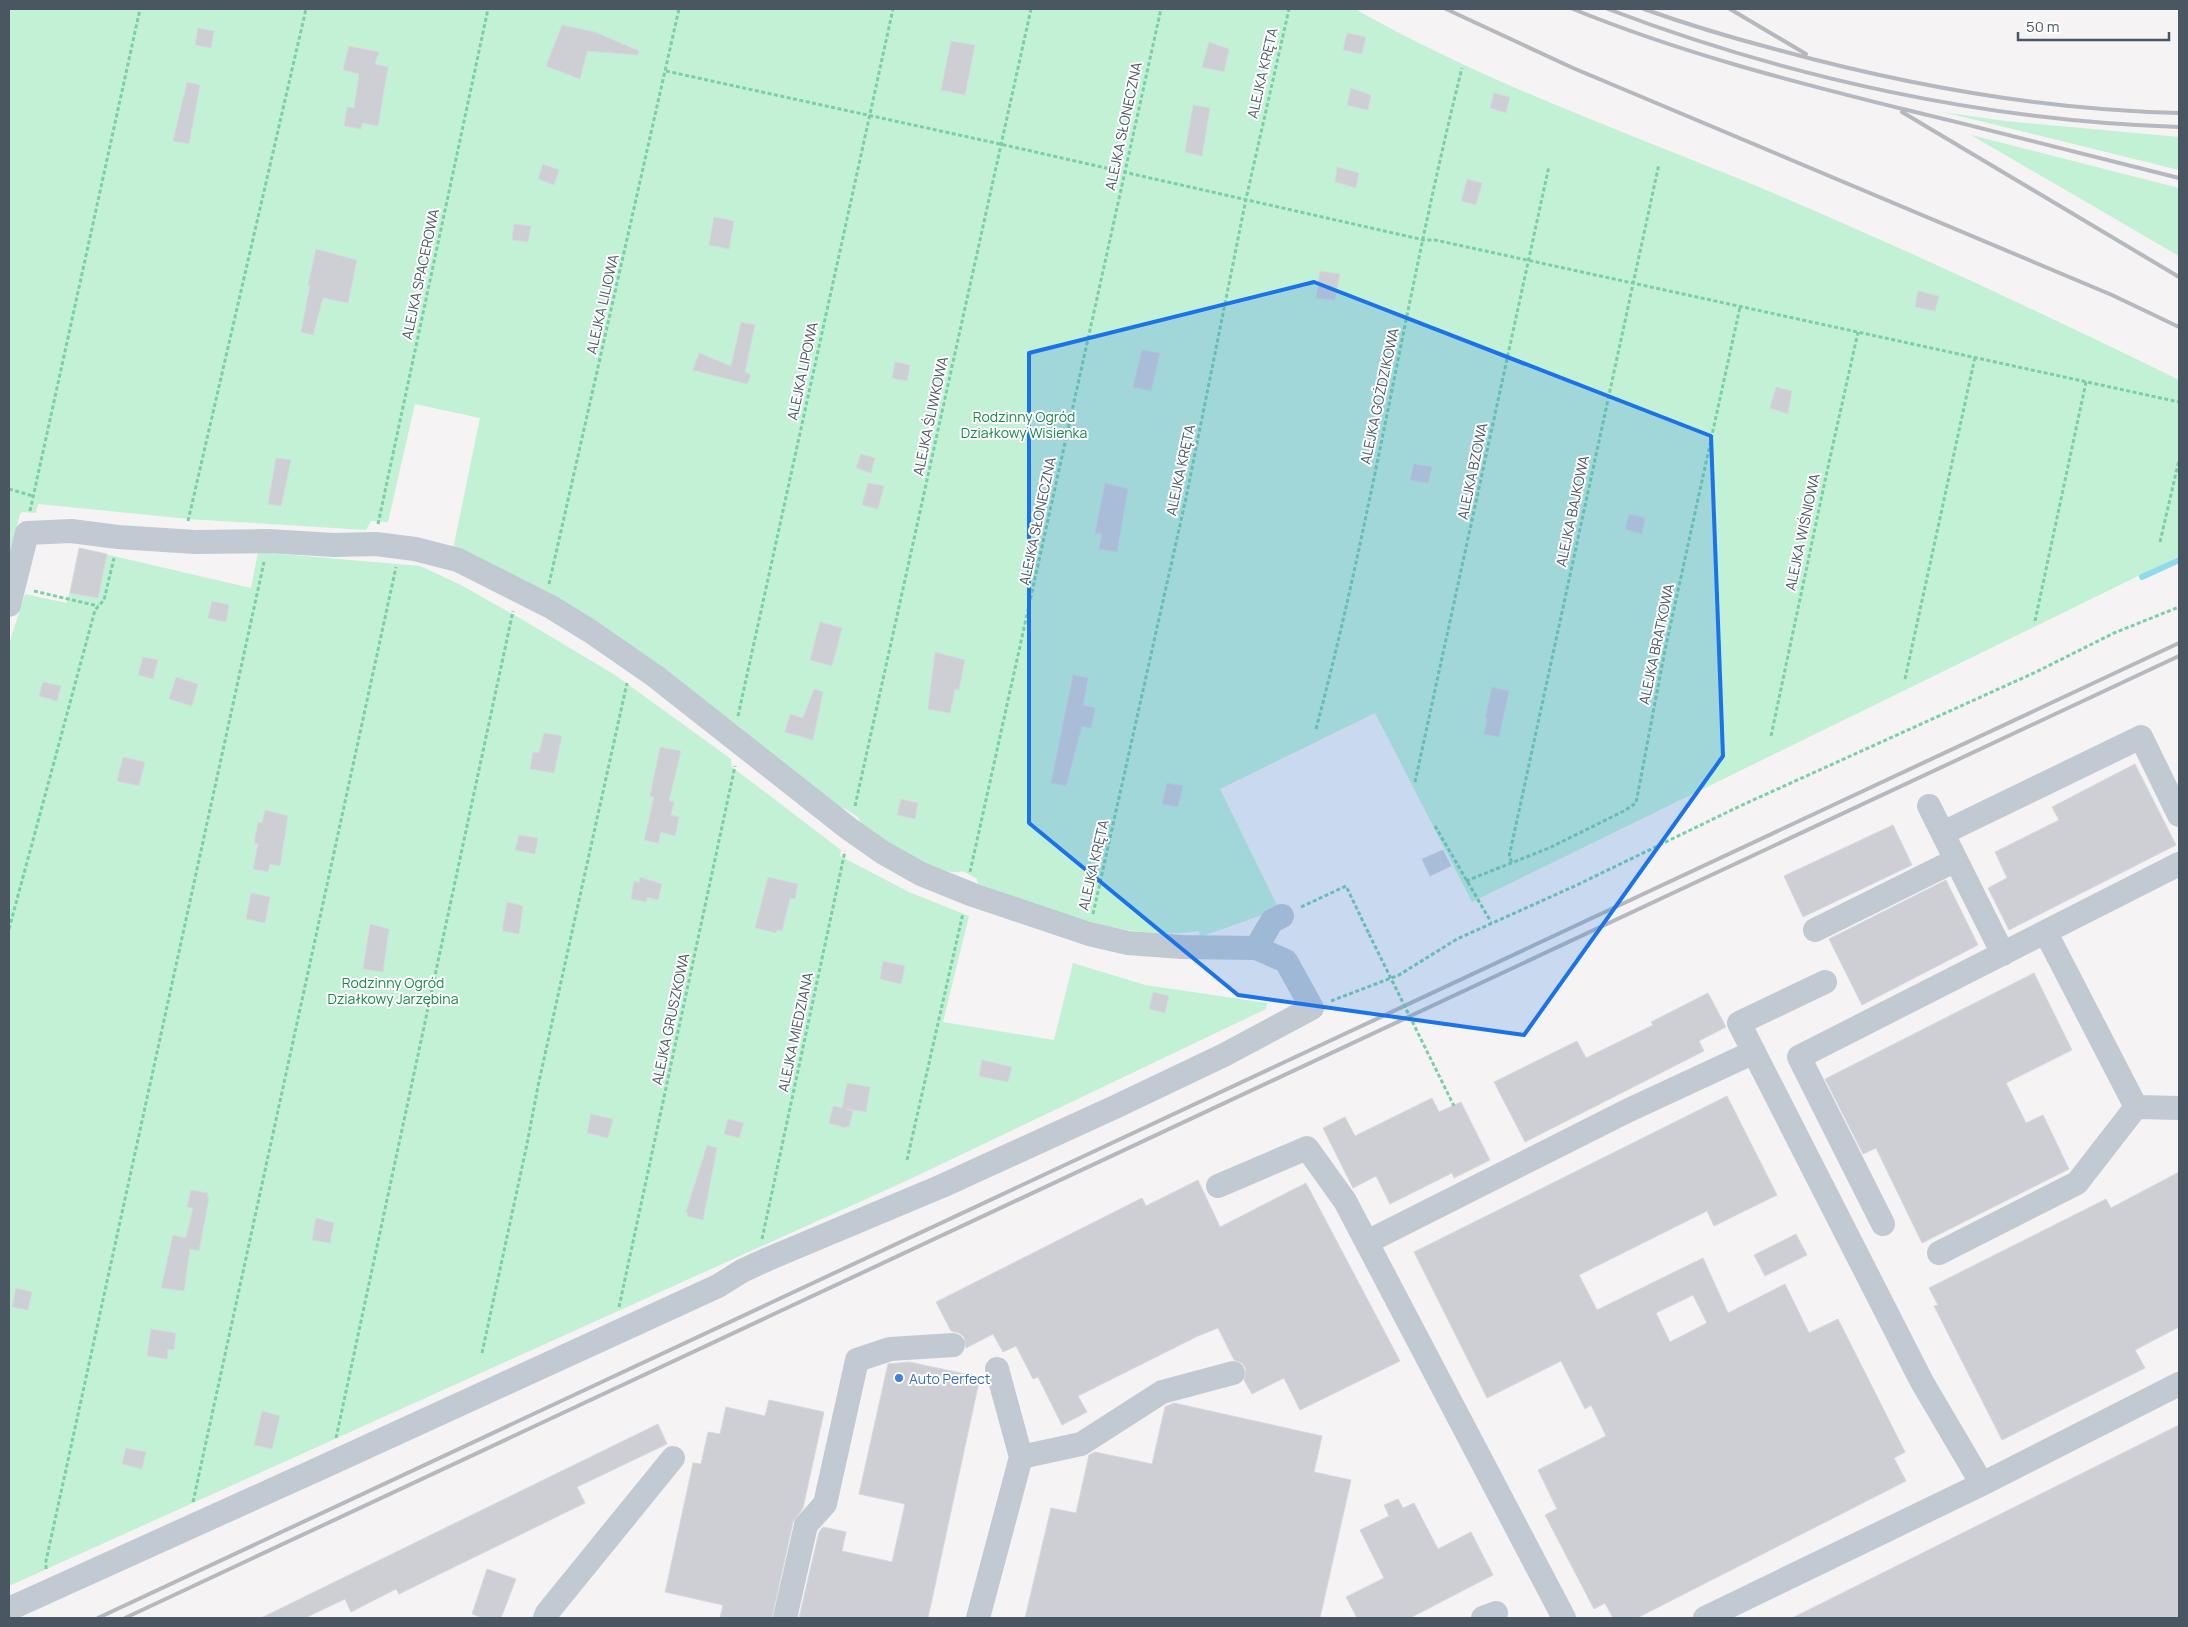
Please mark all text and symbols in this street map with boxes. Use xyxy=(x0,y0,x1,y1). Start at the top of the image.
scale bar xyxy=(2018,10,2169,42)
text: 50 m xyxy=(2026,16,2060,37)
street label: ALEJKA KRĘTA xyxy=(1242,26,1282,120)
street label: ALEJKA SŁONECZNA xyxy=(1100,60,1146,192)
street label: ALEJKA SPACEROWA xyxy=(397,207,443,341)
street label: ALEJKA LILIOWA xyxy=(581,252,623,356)
street label: ALEJKA LIPOWA xyxy=(782,320,822,422)
street label: ALEJKA GOŻDZIKOWA xyxy=(1355,326,1403,466)
street label: ALEJKA ŚLIWKOWA xyxy=(908,355,952,477)
park label: Rodzinny Ogród Działkowy Wisienka xyxy=(961,407,1087,442)
street label: ALEJKA BZOWA xyxy=(1452,421,1492,521)
street label: ALEJKA KRĘTA xyxy=(1161,423,1199,517)
street label: ALEJKA BAJKOWA xyxy=(1551,454,1593,568)
street label: ALEJKA SŁONECZNA xyxy=(1014,455,1060,587)
street label: ALEJKA WIŚNIOWA xyxy=(1780,472,1824,592)
street label: ALEJKA BRATKOWA xyxy=(1634,582,1678,706)
street label: ALEJKA KRĘTA xyxy=(1073,818,1113,912)
street label: ALEJKA GRUSZKOWA xyxy=(647,951,693,1087)
street label: ALEJKA MIEDZIANA xyxy=(773,970,817,1094)
park label: Rodzinny Ogród Działkowy Jarzębina xyxy=(328,973,458,1008)
place label: Auto Perfect xyxy=(909,1369,991,1388)
marker: Auto Perfect xyxy=(893,1372,905,1384)

